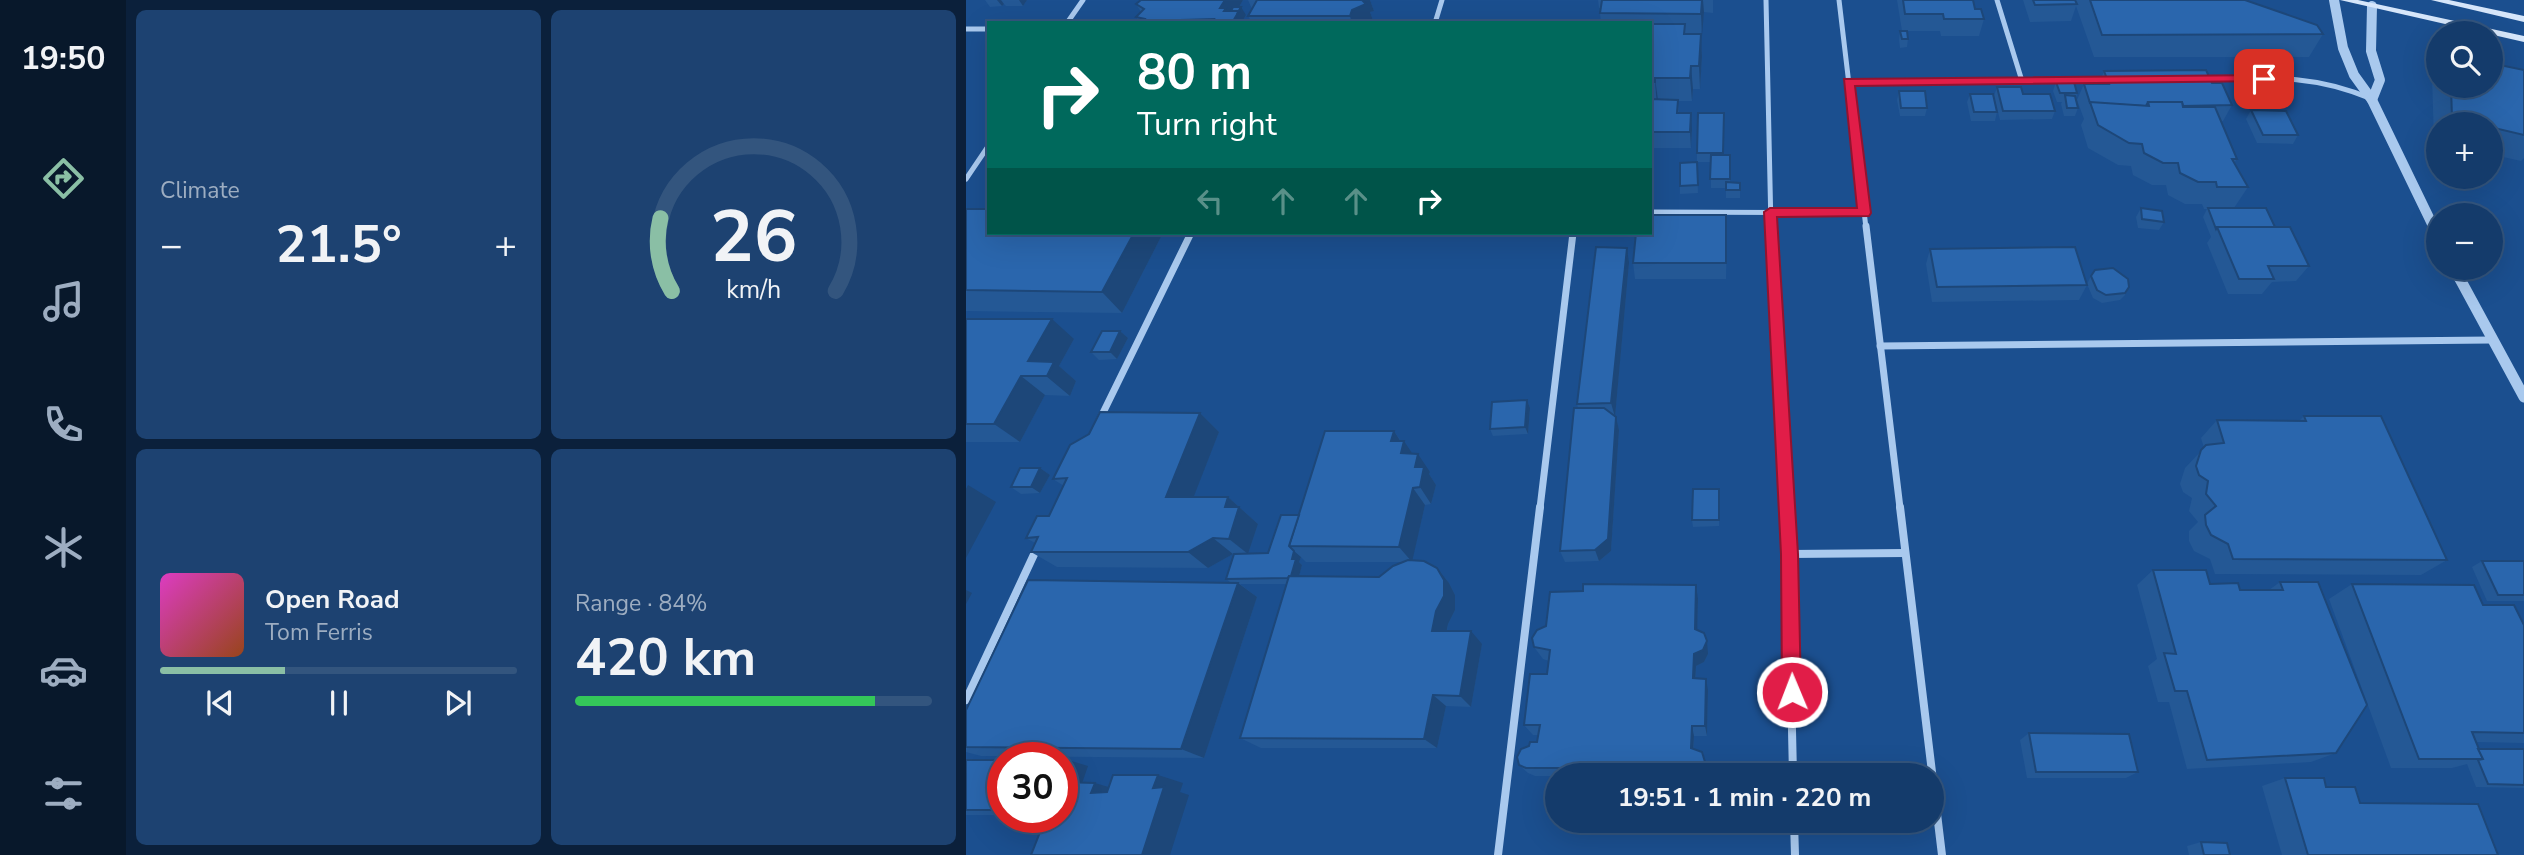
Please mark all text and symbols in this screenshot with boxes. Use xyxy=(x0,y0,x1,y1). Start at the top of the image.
map controls xyxy=(2426,21,2503,280)
button: search xyxy=(2426,21,2503,98)
text: 19:50 xyxy=(21,37,105,80)
text: 80 m xyxy=(1137,39,1252,106)
icon: right xyxy=(1022,49,1113,140)
pin xyxy=(2234,49,2294,109)
icon: arrive xyxy=(2245,60,2283,98)
text: Turn right xyxy=(1137,103,1277,146)
button: + xyxy=(2426,112,2503,189)
icon: directions xyxy=(39,154,88,203)
text: Climate xyxy=(160,175,240,206)
icon: left xyxy=(1191,182,1229,220)
icon: ahead xyxy=(1264,182,1302,220)
icon: ahead xyxy=(1337,182,1375,220)
icon: right xyxy=(1410,182,1448,220)
text: 26 xyxy=(710,187,797,287)
button: − xyxy=(2426,203,2503,280)
text: 21.5° xyxy=(275,209,402,280)
text: − xyxy=(160,220,183,271)
text: + xyxy=(494,220,517,271)
text: km/h xyxy=(726,272,781,306)
icon: music xyxy=(39,277,88,326)
icon: phone xyxy=(39,400,88,449)
icon: climate xyxy=(39,523,88,572)
text: Open Road xyxy=(265,582,400,617)
text: Range · 84% xyxy=(575,588,707,619)
text: Tom Ferris xyxy=(265,617,373,648)
text: 420 km xyxy=(575,622,756,693)
icon: car xyxy=(39,646,88,695)
position arrow xyxy=(1755,655,1829,729)
icon: previous xyxy=(201,684,239,722)
icon: pause xyxy=(320,684,358,722)
icon: next xyxy=(439,684,477,722)
speed limit sign: 30 xyxy=(987,742,1078,833)
icon: filters xyxy=(39,769,88,818)
text: 19:51 · 1 min · 220 m xyxy=(1618,780,1871,815)

